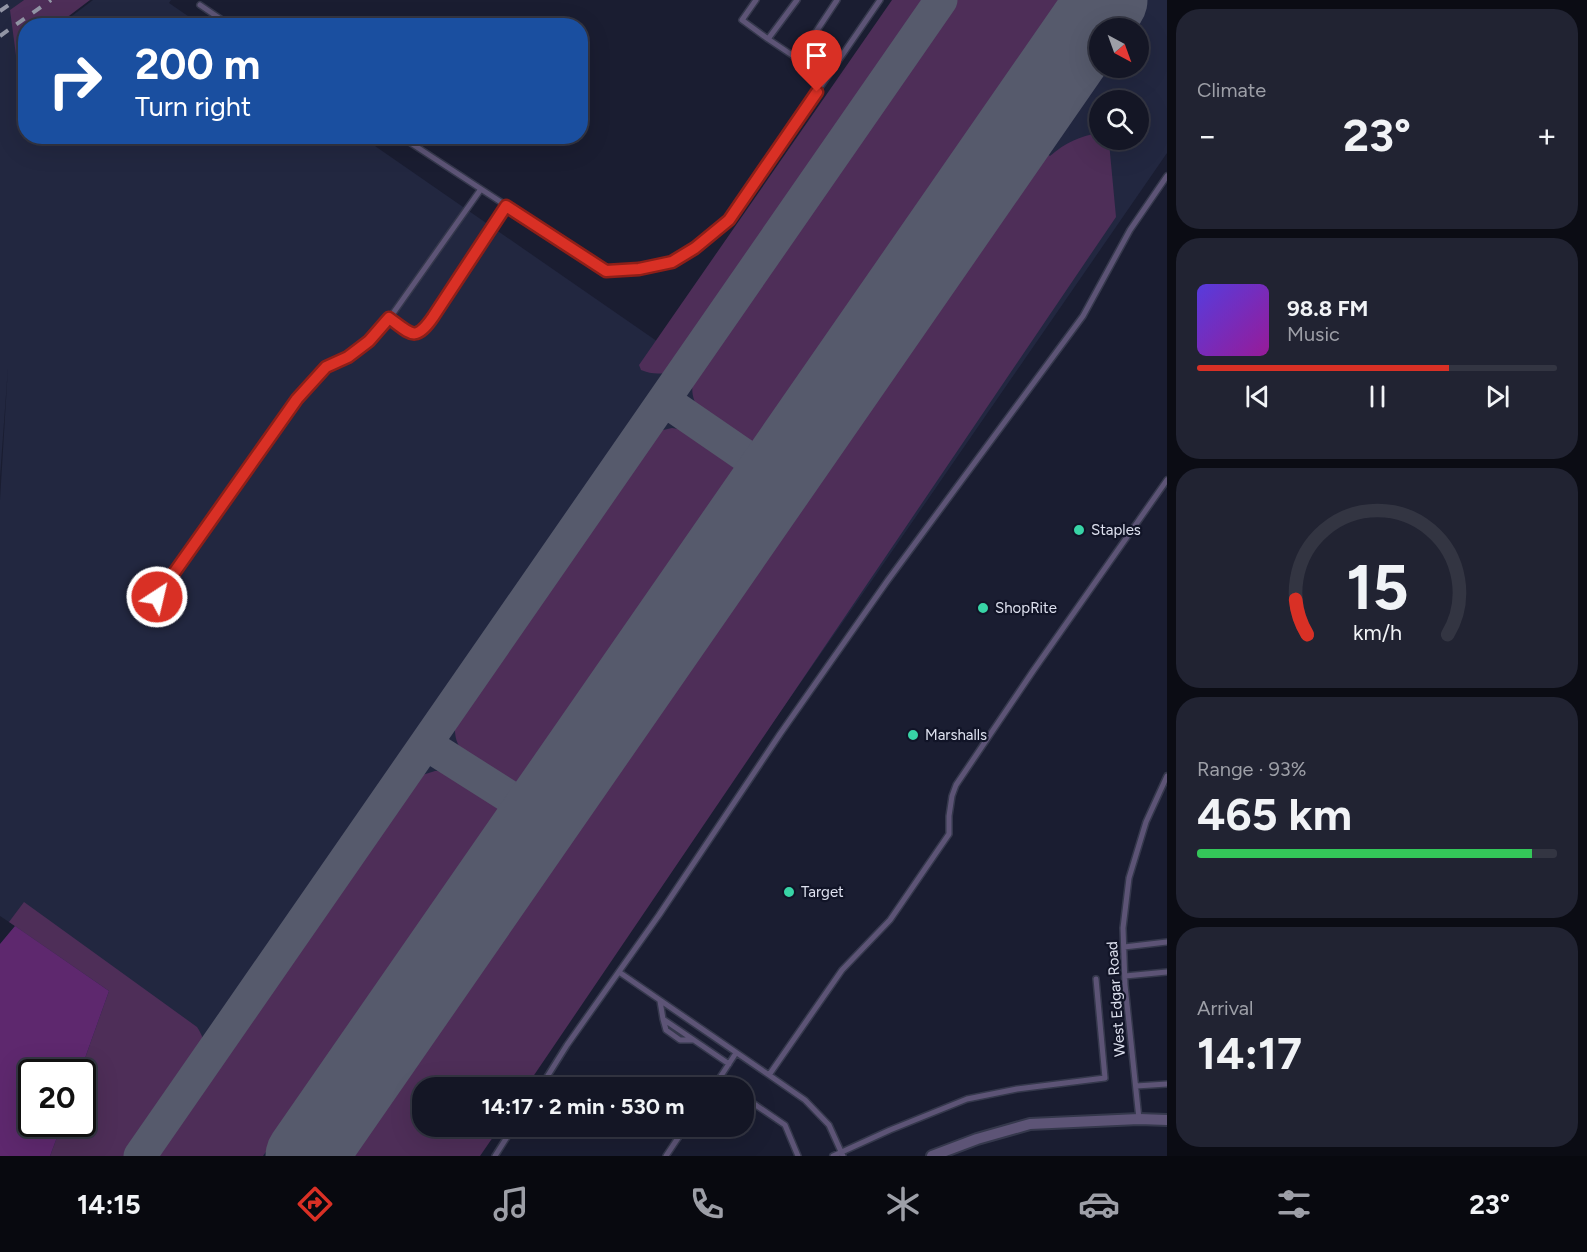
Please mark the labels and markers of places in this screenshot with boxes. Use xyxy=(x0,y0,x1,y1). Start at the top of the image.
pin xyxy=(791,30,842,92)
place label: Staples xyxy=(1091,521,1141,539)
marker: Staples xyxy=(1072,523,1086,537)
place label: ShopRite xyxy=(995,599,1057,617)
marker: ShopRite xyxy=(976,601,990,615)
place label: Marshalls xyxy=(925,726,987,744)
marker: Marshalls xyxy=(906,728,920,742)
place label: Target xyxy=(801,883,844,901)
marker: Target xyxy=(782,885,796,899)

